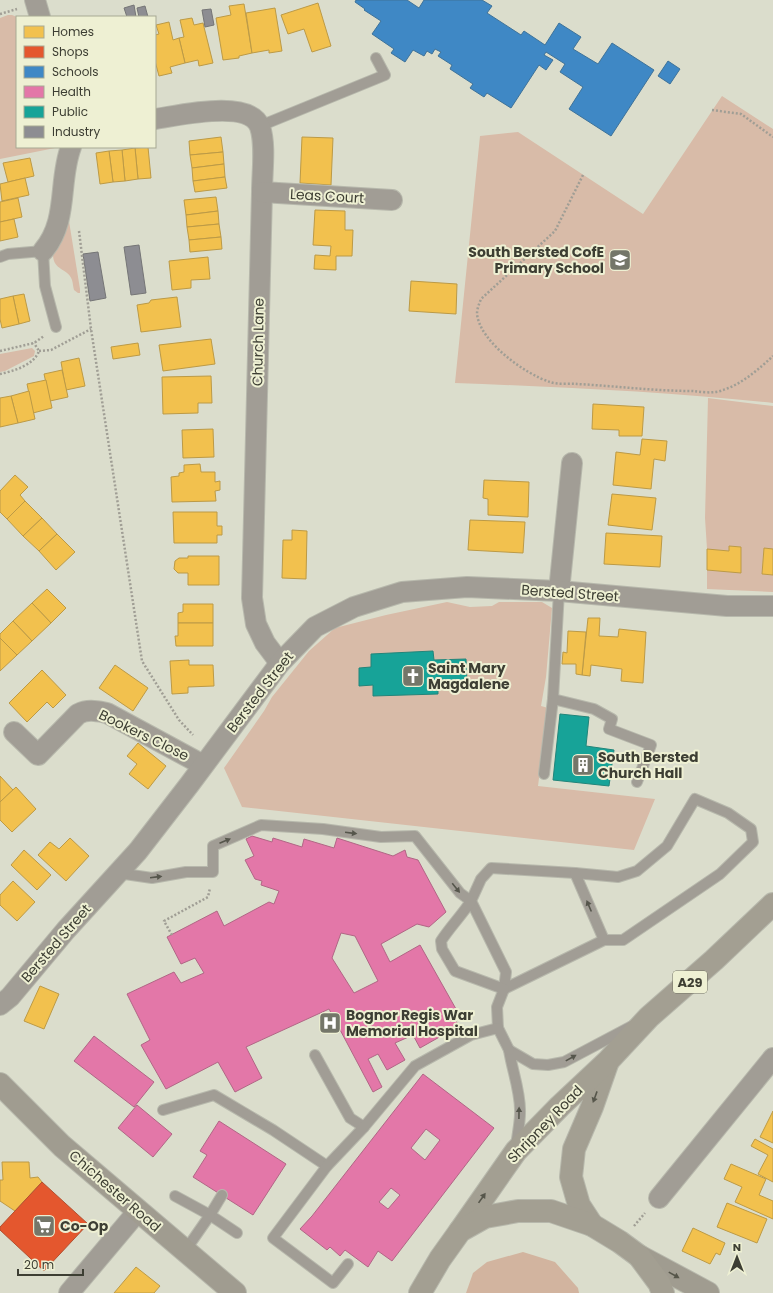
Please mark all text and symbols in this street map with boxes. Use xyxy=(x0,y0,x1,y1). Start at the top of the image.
legend xyxy=(16,16,156,148)
text: Homes xyxy=(52,23,94,40)
text: Shops xyxy=(52,43,89,60)
text: Schools xyxy=(52,63,99,80)
text: Health xyxy=(52,83,91,100)
text: Public xyxy=(52,103,88,120)
text: Industry xyxy=(52,123,101,140)
street label: Leas Court xyxy=(289,184,365,208)
place label: South Bersted CofE Primary School xyxy=(468,242,604,278)
school or university icon: South Bersted CofE Primary School xyxy=(607,247,633,273)
street label: Church Lane xyxy=(247,297,269,386)
street label: Bersted Street xyxy=(521,580,619,606)
street label: Bersted Street xyxy=(222,647,298,737)
place label: Saint Mary Magdalene xyxy=(428,658,510,694)
church icon: Saint Mary Magdalene xyxy=(400,663,426,689)
street label: Bookers Close xyxy=(96,705,193,766)
place label: South Bersted Church Hall xyxy=(598,747,699,783)
building icon: South Bersted Church Hall xyxy=(570,752,596,778)
one-way arrow xyxy=(345,830,357,836)
one-way arrow xyxy=(219,838,230,844)
one-way arrow xyxy=(150,874,162,880)
one-way arrow xyxy=(451,883,460,893)
street label: Bersted Street xyxy=(16,900,96,986)
one-way arrow xyxy=(586,900,592,912)
road number: A29 xyxy=(673,971,707,993)
place label: Bognor Regis War Memorial Hospital xyxy=(346,1005,478,1041)
hospital icon: Bognor Regis War Memorial Hospital xyxy=(317,1010,343,1036)
one-way arrow xyxy=(565,1055,577,1062)
street label: Shripney Road xyxy=(503,1081,587,1167)
one-way arrow xyxy=(592,1092,598,1104)
one-way arrow xyxy=(516,1106,522,1119)
street label: Chichester Road xyxy=(65,1145,165,1237)
one-way arrow xyxy=(478,1193,486,1204)
supermarket icon: Co-Op xyxy=(31,1213,57,1239)
place label: Co-Op xyxy=(60,1216,109,1236)
north arrow xyxy=(717,1237,757,1277)
text: N xyxy=(733,1239,741,1255)
scale bar xyxy=(18,1251,83,1277)
text: 20 m xyxy=(24,1256,54,1273)
one-way arrow xyxy=(668,1271,679,1278)

